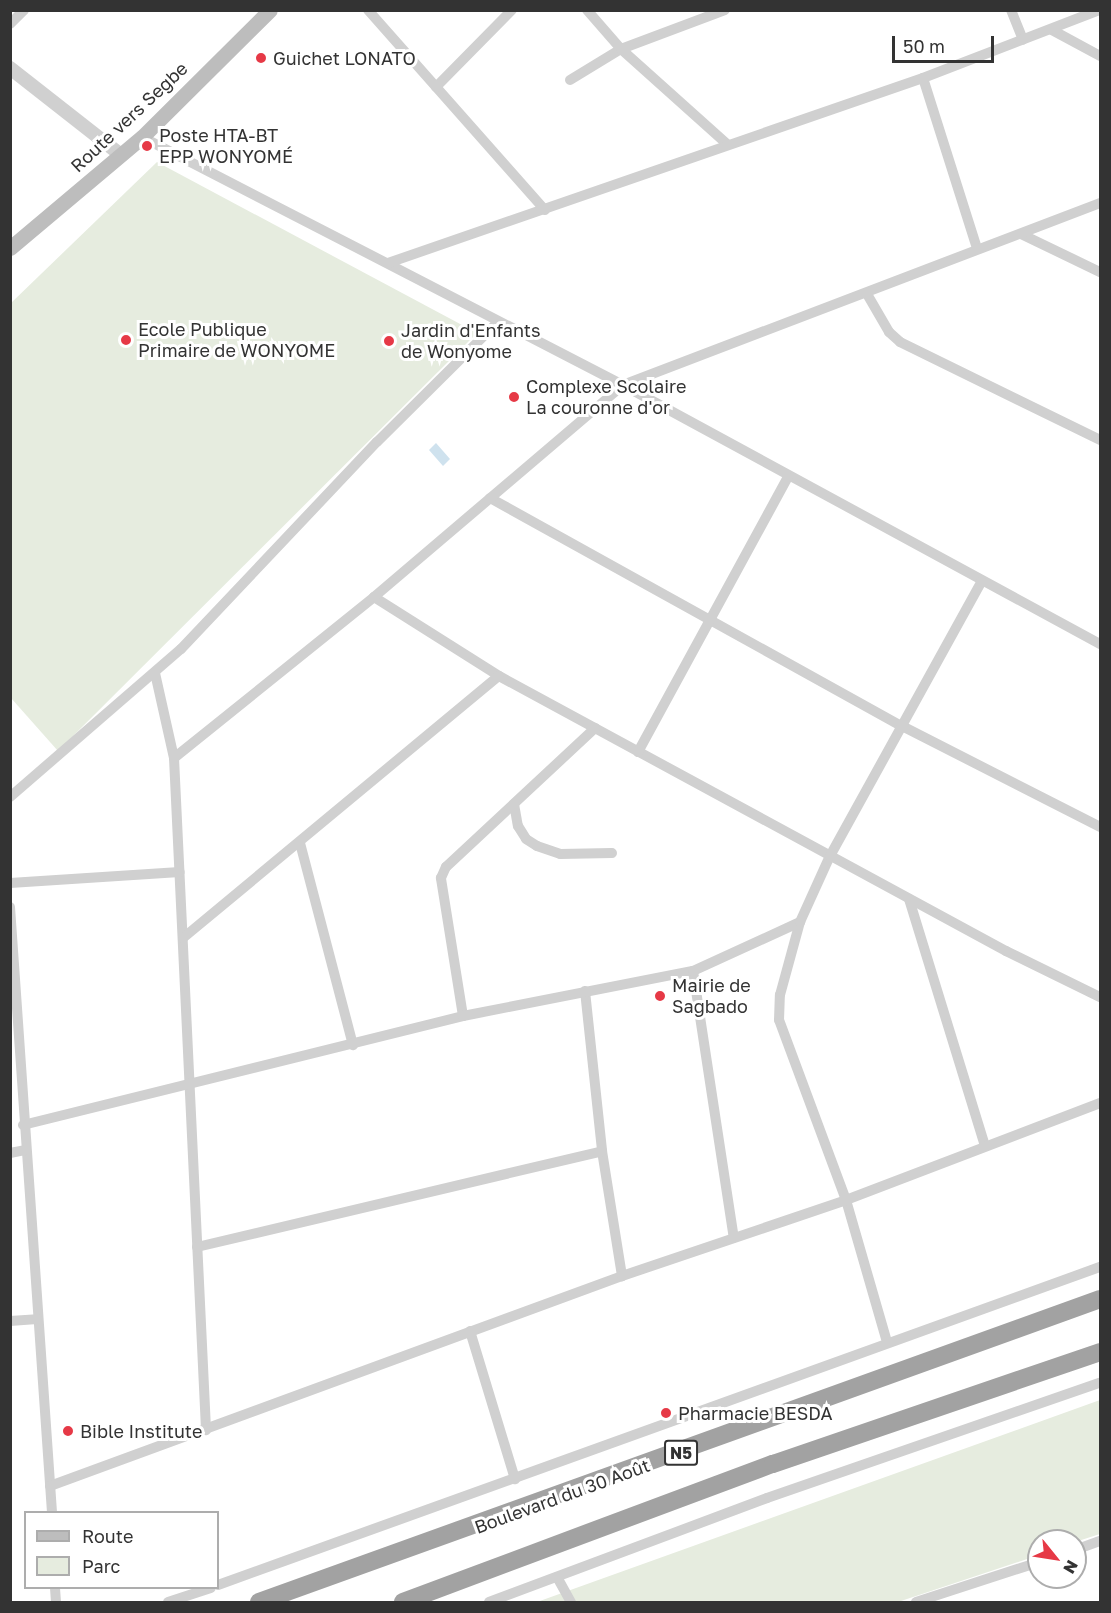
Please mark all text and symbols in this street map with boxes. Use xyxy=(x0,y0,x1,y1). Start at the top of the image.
scale bar xyxy=(895,24,997,62)
text: 50 m xyxy=(903,35,945,57)
place label: Guichet LONATO xyxy=(273,47,416,69)
marker: Guichet LONATO xyxy=(254,51,268,65)
street label: Route vers Segbe xyxy=(66,57,192,177)
place label: Poste HTA-BT EPP WONYOMÉ xyxy=(159,125,293,168)
marker: Poste HTA-BT EPP WONYOMÉ xyxy=(140,139,154,153)
place label: Ecole Publique Primaire de WONYOME xyxy=(138,319,335,362)
place label: Jardin d'Enfants de Wonyome xyxy=(401,320,541,362)
marker: Ecole Publique Primaire de WONYOME xyxy=(119,333,133,347)
marker: Jardin d'Enfants de Wonyome xyxy=(382,334,396,348)
place label: Complexe Scolaire La couronne d'or xyxy=(526,376,686,418)
marker: Complexe Scolaire La couronne d'or xyxy=(507,390,521,404)
place label: Mairie de Sagbado xyxy=(672,975,751,1018)
marker: Mairie de Sagbado xyxy=(653,989,667,1003)
place label: Pharmacie BESDA xyxy=(678,1402,833,1424)
marker: Pharmacie BESDA xyxy=(659,1406,673,1420)
place label: Bible Institute xyxy=(80,1420,202,1442)
marker: Bible Institute xyxy=(61,1424,75,1438)
road number: N5 xyxy=(663,1440,699,1466)
street label: Boulevard du 30 Août xyxy=(471,1454,653,1538)
legend xyxy=(24,1511,219,1589)
text: Route xyxy=(82,1525,133,1547)
north arrow xyxy=(1027,1529,1087,1589)
text: Parc xyxy=(82,1555,120,1577)
text: N xyxy=(1059,1557,1083,1577)

